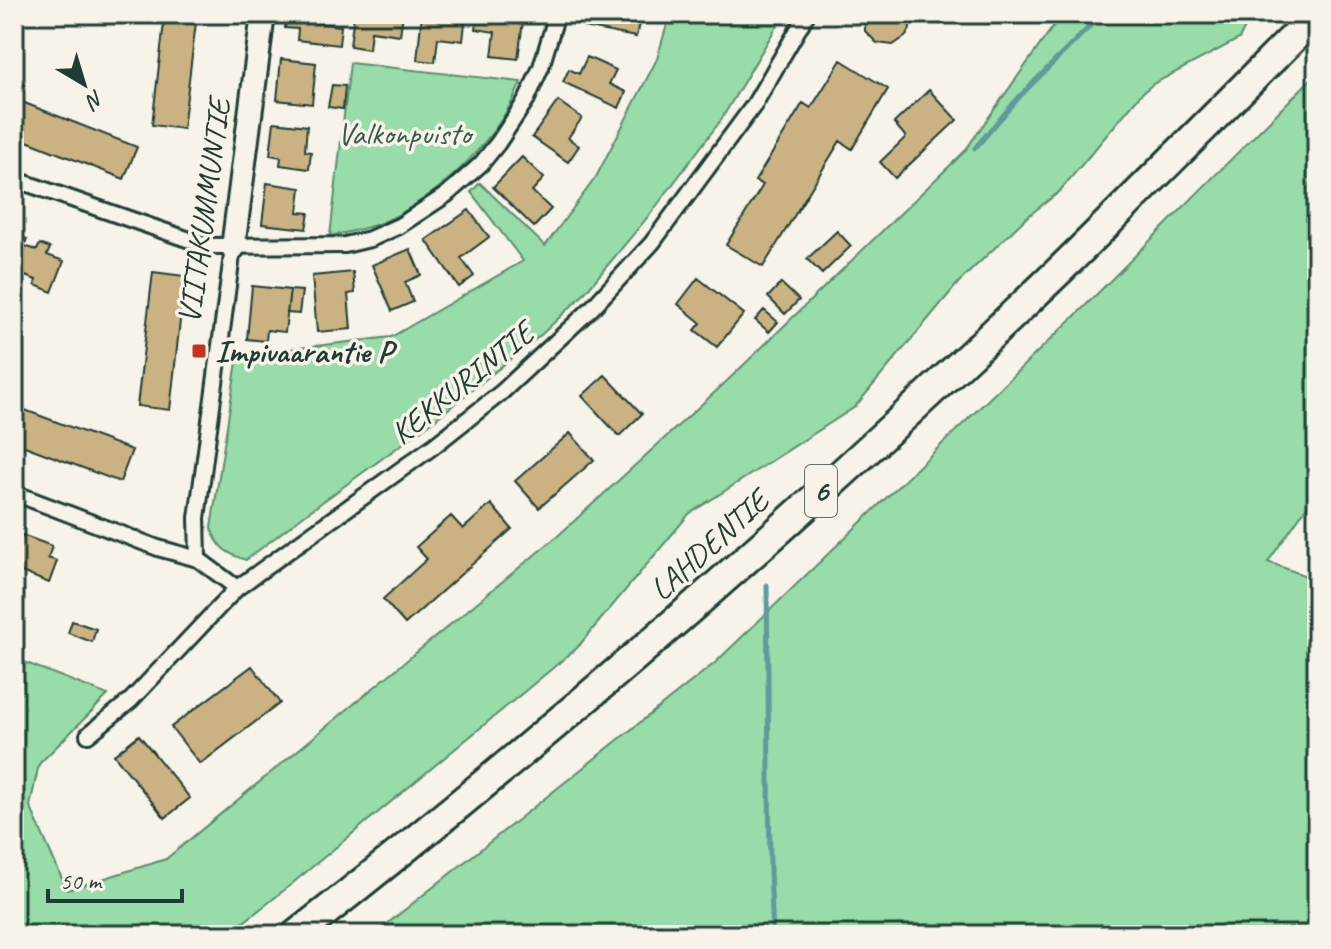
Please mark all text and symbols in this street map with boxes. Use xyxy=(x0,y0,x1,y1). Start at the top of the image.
north arrow xyxy=(44,44,124,124)
text: N xyxy=(79,84,110,116)
street label: VIITAKUMMUNTIE xyxy=(168,92,241,326)
park label: Valkonpuisto xyxy=(337,113,474,154)
street label: KEKKURINTIE xyxy=(382,310,545,453)
place label: Impivaarantie P xyxy=(215,331,397,372)
marker: Impivaarantie P xyxy=(190,342,208,360)
road number: 6 xyxy=(805,465,837,517)
street label: LAHDENTIE xyxy=(641,478,780,609)
scale bar xyxy=(48,853,182,903)
text: 50 m xyxy=(60,866,103,896)

